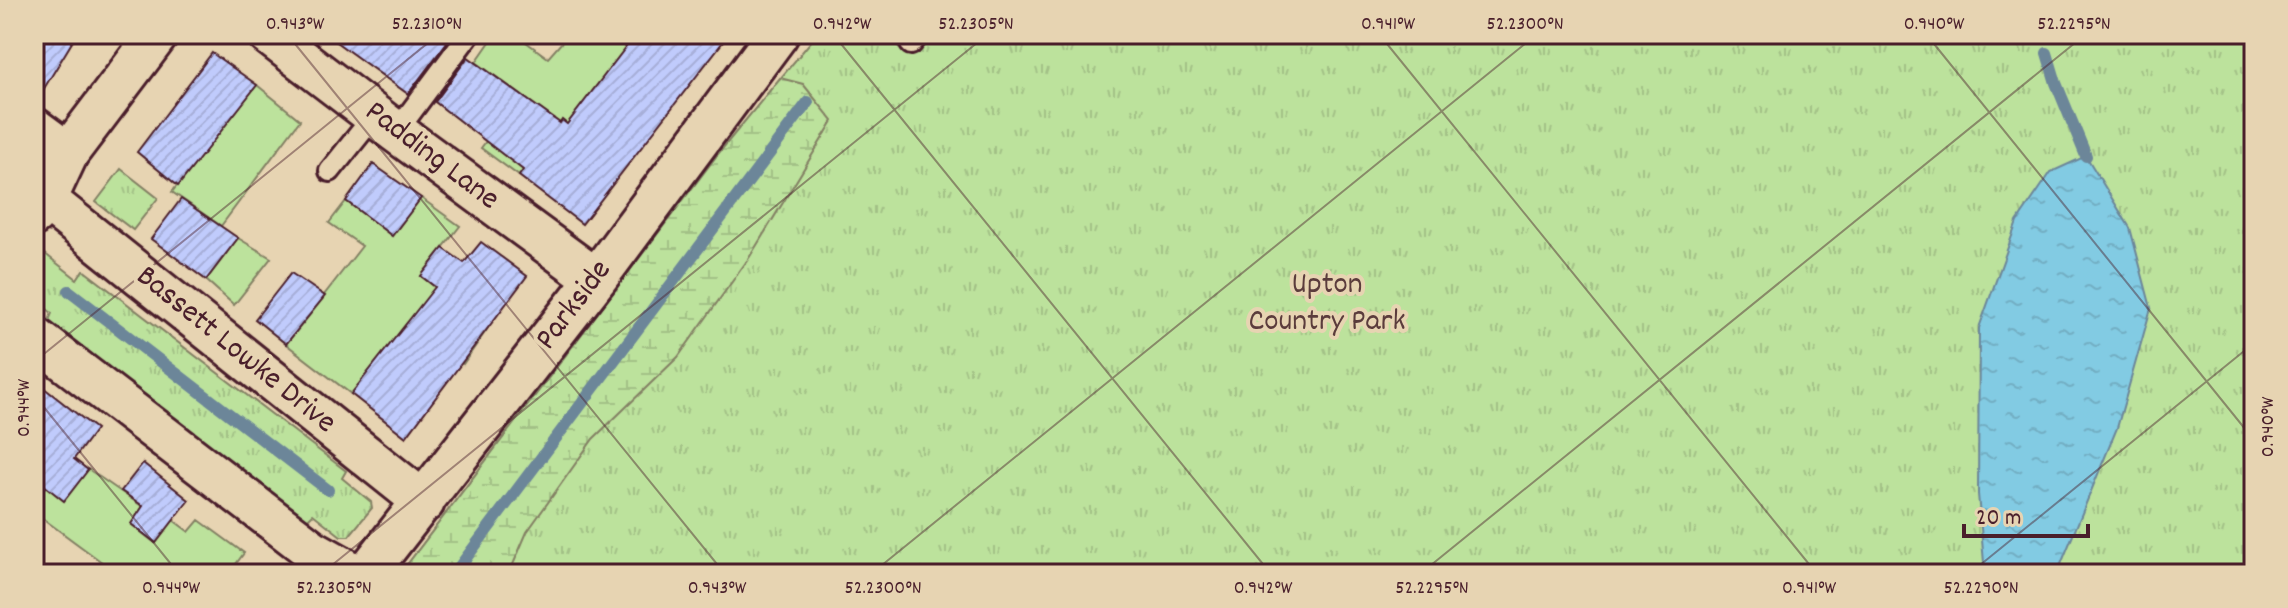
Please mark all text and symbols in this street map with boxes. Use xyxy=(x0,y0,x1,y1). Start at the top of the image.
text: 0.943°W xyxy=(266,11,325,39)
text: 52.2310°N xyxy=(392,11,462,39)
text: 0.942°W xyxy=(813,11,872,39)
text: 52.2305°N xyxy=(938,11,1014,39)
text: 0.941°W xyxy=(1361,11,1415,39)
text: 52.2300°N xyxy=(1486,11,1564,39)
text: 0.940°W xyxy=(1904,11,1965,39)
text: 52.2295°N xyxy=(2037,11,2111,39)
street label: Padding Lane xyxy=(354,91,508,223)
street label: Parkside xyxy=(526,251,624,361)
street label: Bassett Lowke Drive xyxy=(125,256,345,446)
park label: Upton Country Park xyxy=(1248,263,1406,346)
text: 0.944°W xyxy=(11,379,39,437)
text: 0.940°W xyxy=(2255,396,2283,457)
scale bar xyxy=(1964,488,2088,538)
text: 20 m xyxy=(1976,502,2022,536)
text: 0.944°W xyxy=(142,575,200,603)
text: 52.2305°N xyxy=(296,575,372,603)
text: 0.943°W xyxy=(688,575,747,603)
text: 52.2300°N xyxy=(844,575,922,603)
text: 0.942°W xyxy=(1234,575,1293,603)
text: 52.2295°N xyxy=(1395,575,1469,603)
text: 0.941°W xyxy=(1782,575,1836,603)
text: 52.2290°N xyxy=(1943,575,2019,603)

